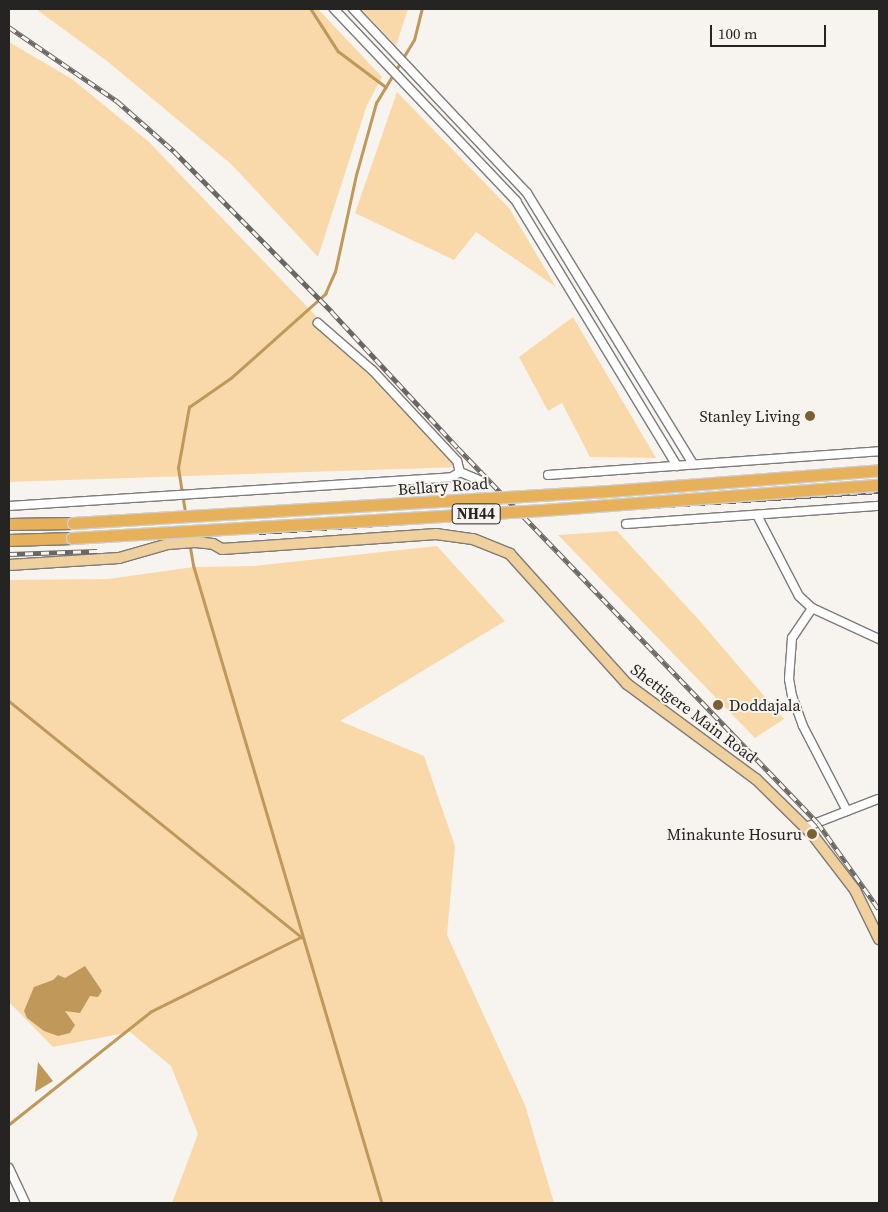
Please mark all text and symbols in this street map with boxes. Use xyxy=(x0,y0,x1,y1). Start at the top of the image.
scale bar xyxy=(713,15,829,47)
text: 100 m xyxy=(718,23,758,44)
place label: Stanley Living xyxy=(699,406,800,426)
marker: Stanley Living xyxy=(804,410,816,422)
street label: Bellary Road xyxy=(397,473,489,499)
road number: NH44 xyxy=(451,502,501,526)
street label: Shettigere Main Road xyxy=(627,659,761,767)
place label: Doddajala xyxy=(729,695,801,715)
marker: Doddajala xyxy=(711,698,725,712)
place label: Minakunte Hosuru xyxy=(667,824,802,844)
marker: Minakunte Hosuru xyxy=(806,828,818,840)

